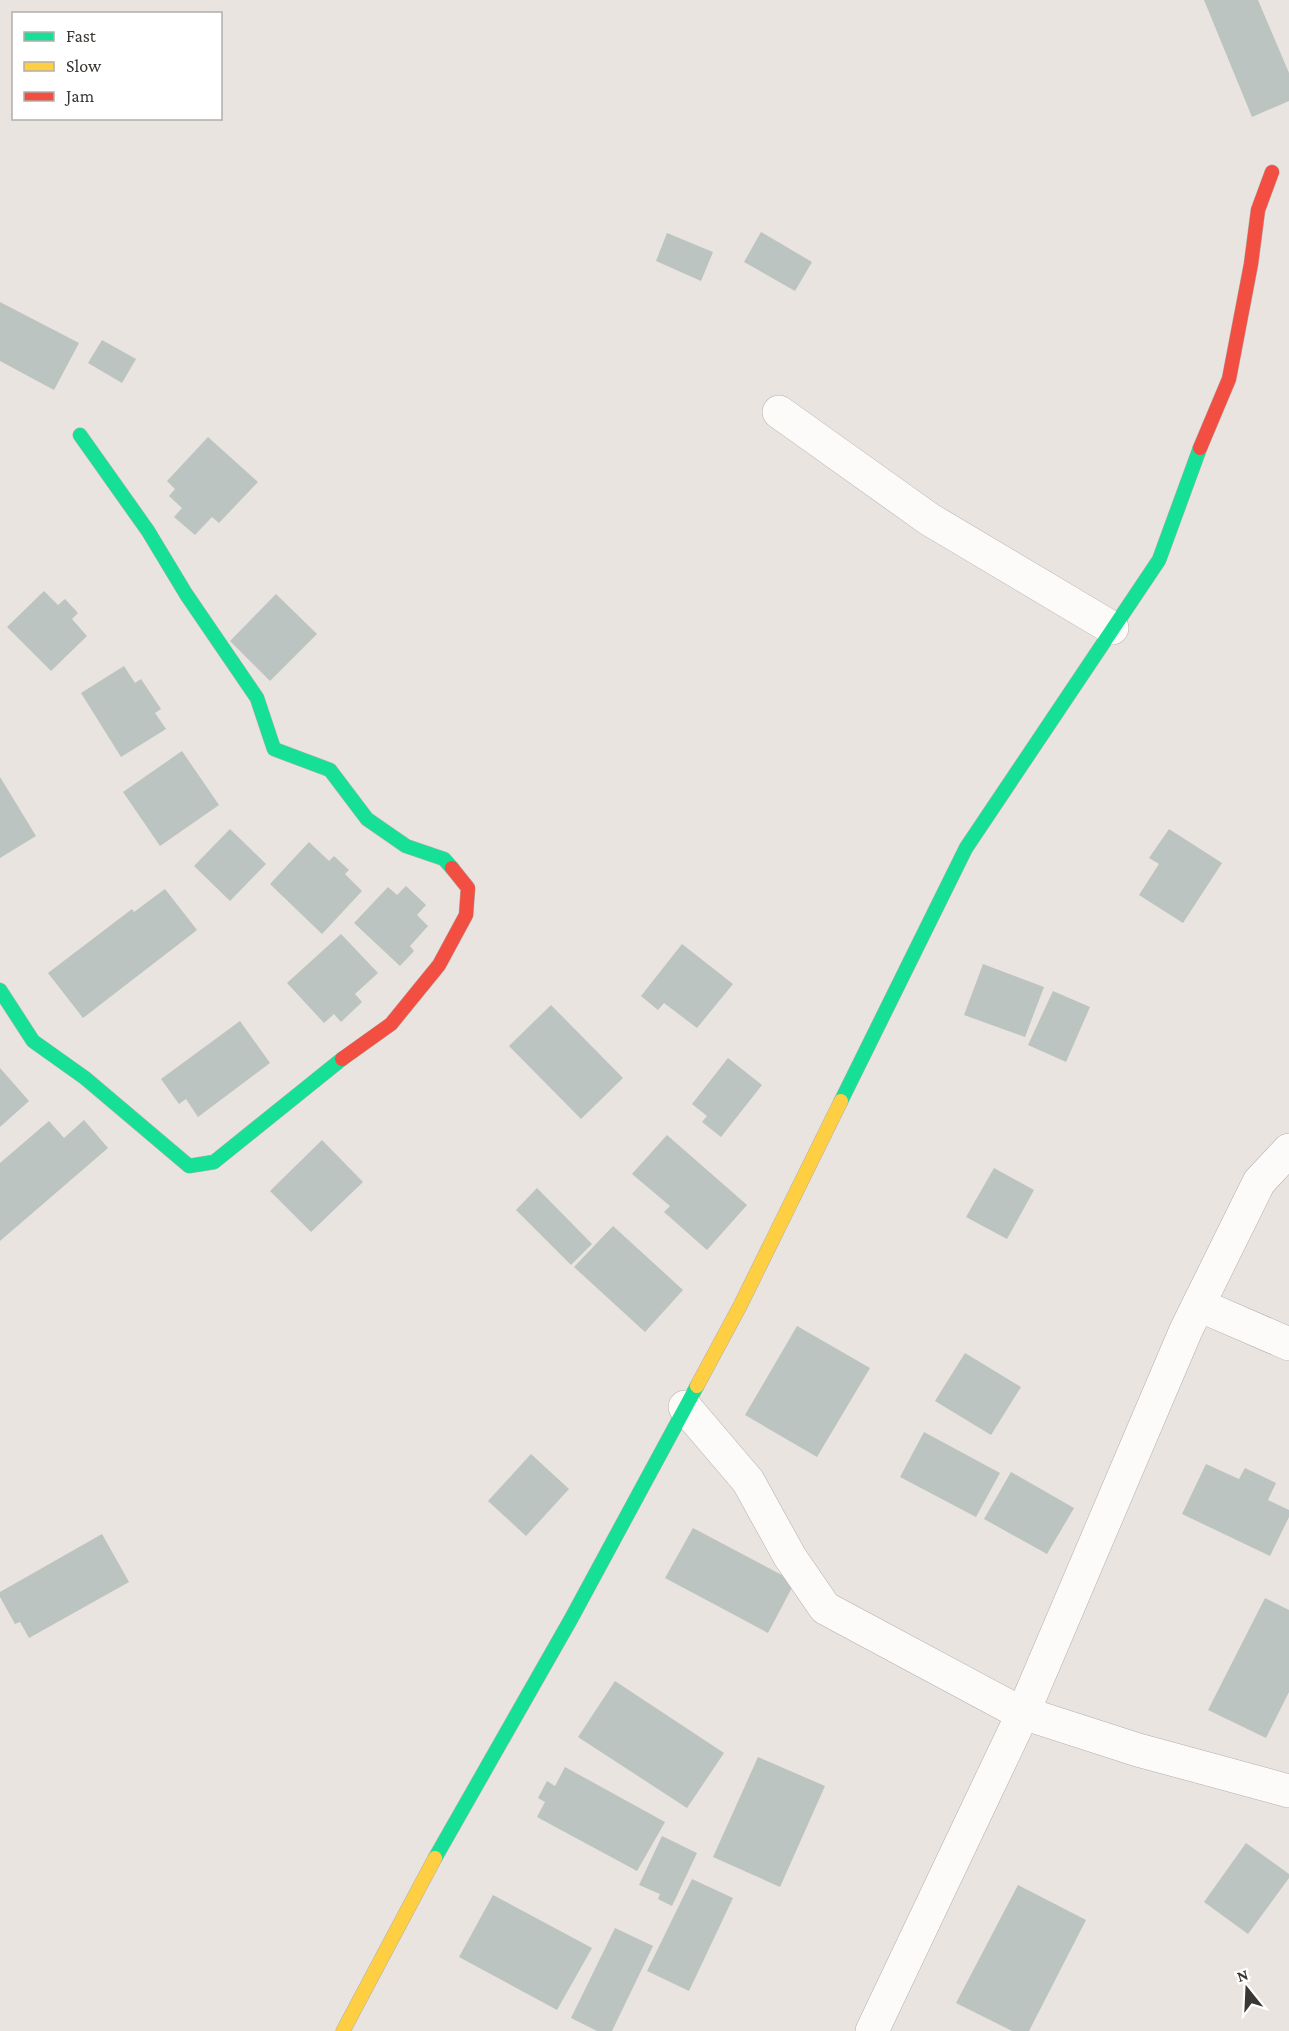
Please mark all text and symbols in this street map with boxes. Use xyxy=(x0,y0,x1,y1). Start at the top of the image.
legend xyxy=(12,12,222,120)
text: Fast xyxy=(66,26,97,46)
text: Slow xyxy=(66,56,102,76)
text: Jam xyxy=(64,86,95,106)
north arrow xyxy=(1217,1959,1277,2019)
text: N xyxy=(1235,1965,1250,1985)

